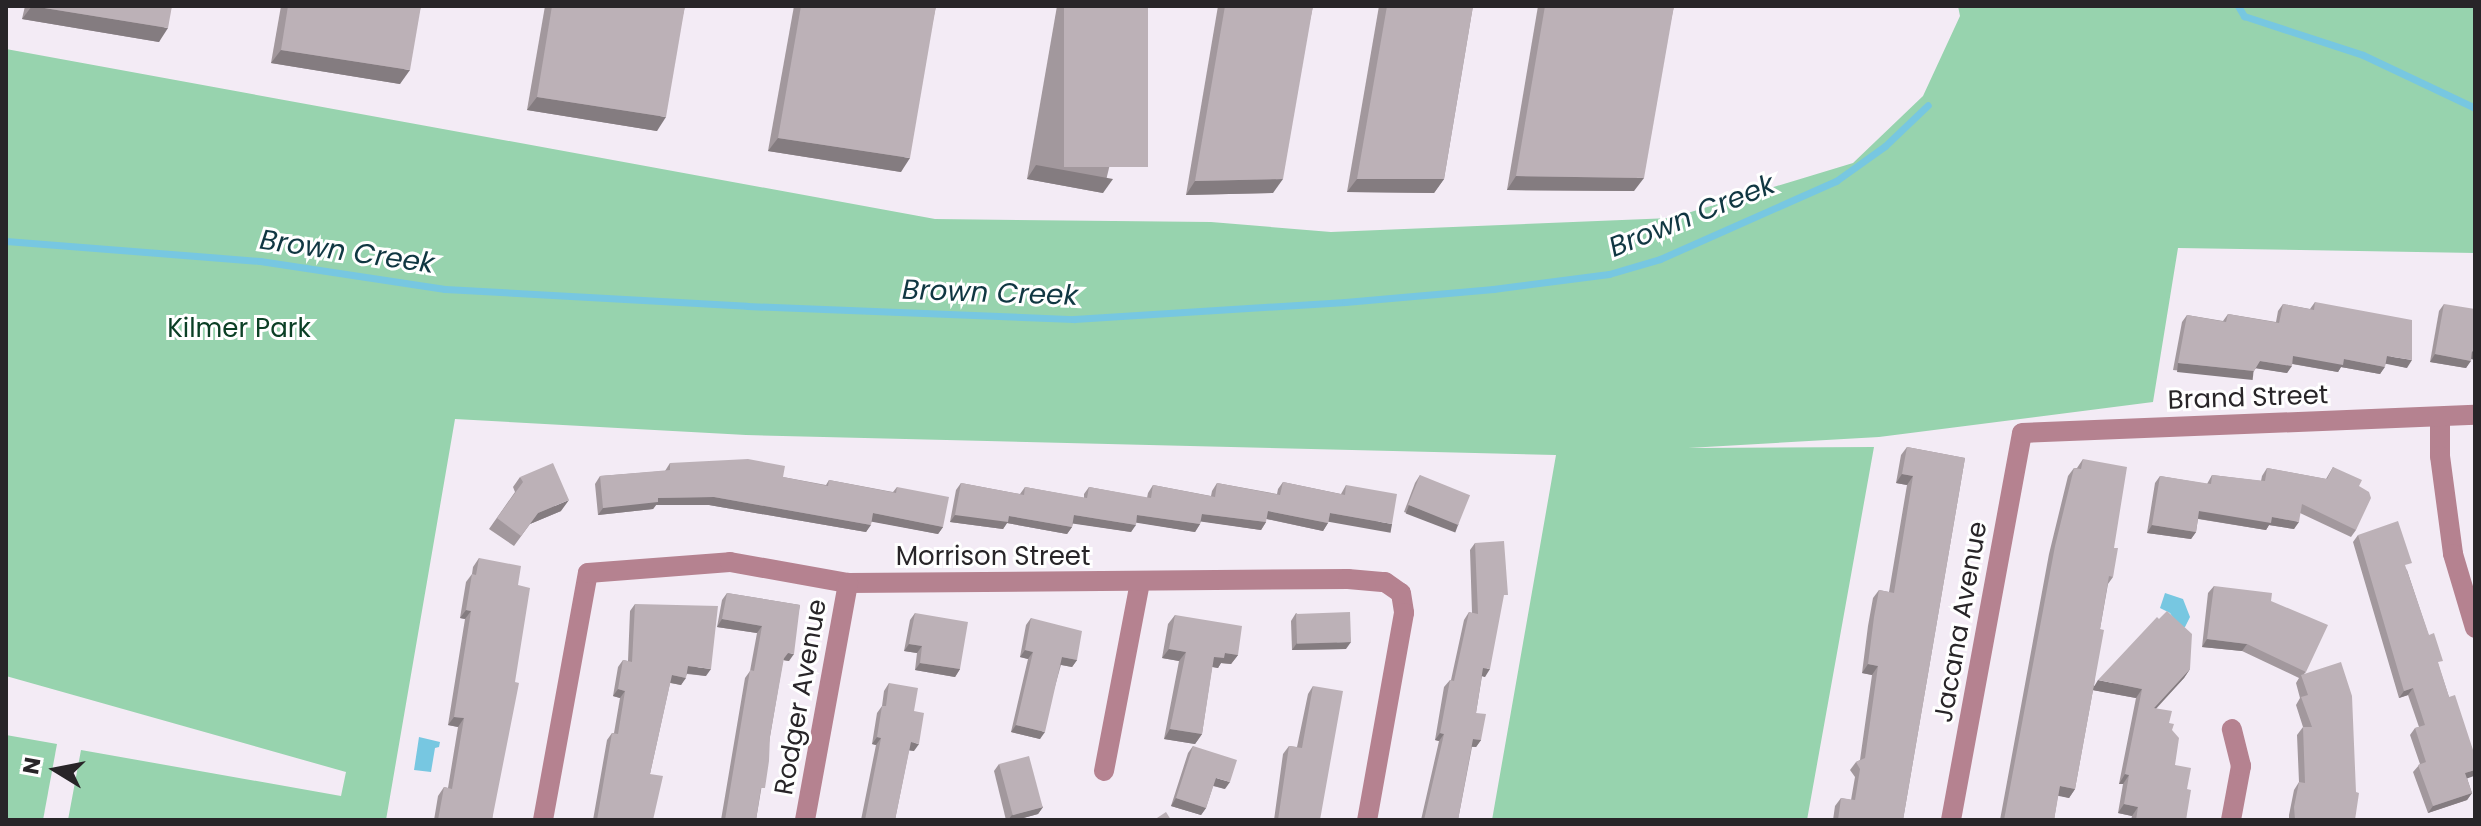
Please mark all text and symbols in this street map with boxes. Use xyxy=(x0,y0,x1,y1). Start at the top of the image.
water label: Brown Creek xyxy=(1604,167,1780,265)
water label: Brown Creek xyxy=(258,223,436,281)
water label: Brown Creek xyxy=(901,273,1079,313)
park label: Kilmer Park xyxy=(167,313,311,345)
street label: Brand Street xyxy=(2167,380,2329,416)
street label: Jacana Avenue xyxy=(1928,519,1994,725)
street label: Morrison Street xyxy=(896,541,1090,573)
street label: Rodger Avenue xyxy=(768,597,834,797)
north arrow xyxy=(16,730,96,810)
text: N xyxy=(15,755,49,777)

